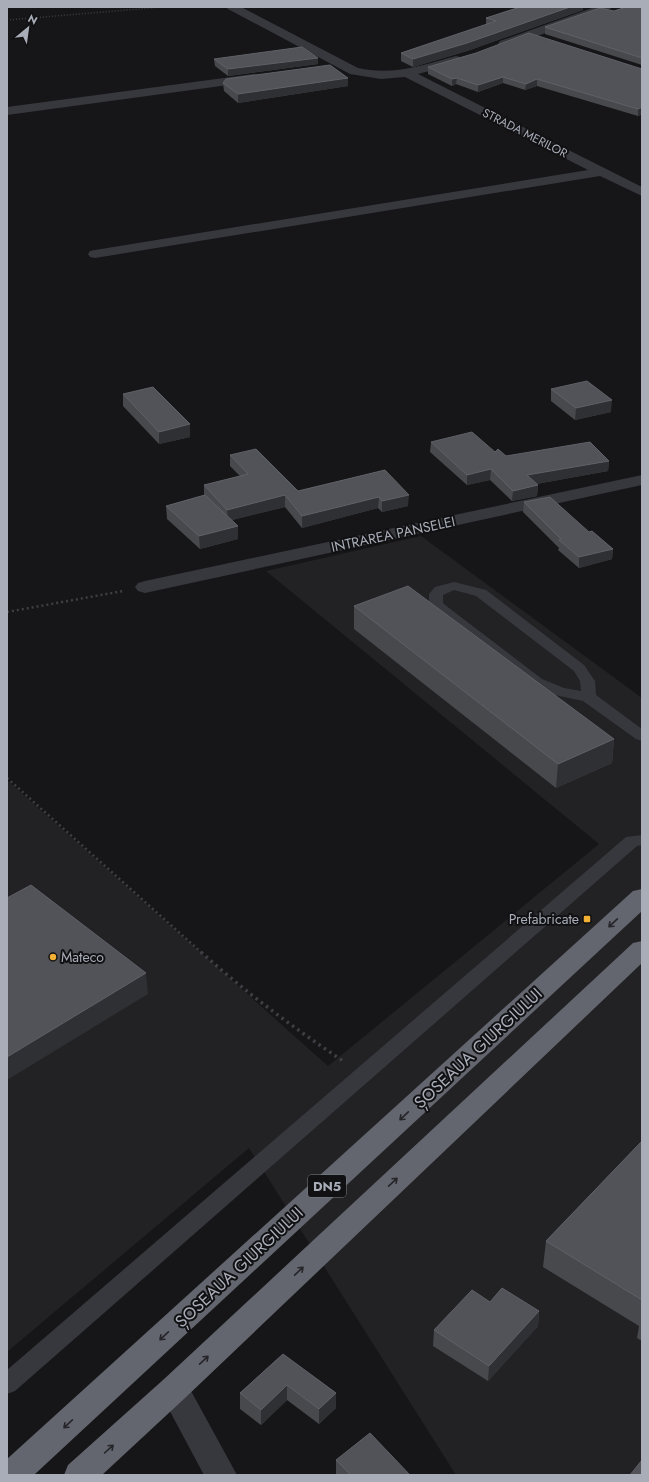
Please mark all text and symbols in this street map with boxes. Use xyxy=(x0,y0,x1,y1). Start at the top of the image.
north arrow xyxy=(8,8,48,48)
text: N xyxy=(25,10,41,28)
street label: STRADA MERILOR xyxy=(479,104,571,162)
street label: INTRAREA PANSELEI xyxy=(329,511,457,557)
place label: Prefabricate xyxy=(509,909,579,929)
marker: Prefabricate xyxy=(582,914,592,924)
one-way arrow xyxy=(608,919,619,928)
place label: Mateco xyxy=(61,947,104,967)
marker: Mateco xyxy=(48,952,58,962)
street label: ȘOSEAUA GIURGIULUI xyxy=(409,982,547,1114)
one-way arrow xyxy=(399,1111,409,1120)
road number: DN5 xyxy=(308,1175,346,1197)
one-way arrow xyxy=(388,1178,399,1187)
street label: ȘOSEAUA GIURGIULUI xyxy=(170,1201,308,1333)
one-way arrow xyxy=(294,1267,304,1276)
one-way arrow xyxy=(159,1331,169,1341)
one-way arrow xyxy=(199,1356,209,1365)
one-way arrow xyxy=(63,1419,73,1429)
one-way arrow xyxy=(103,1444,114,1453)

